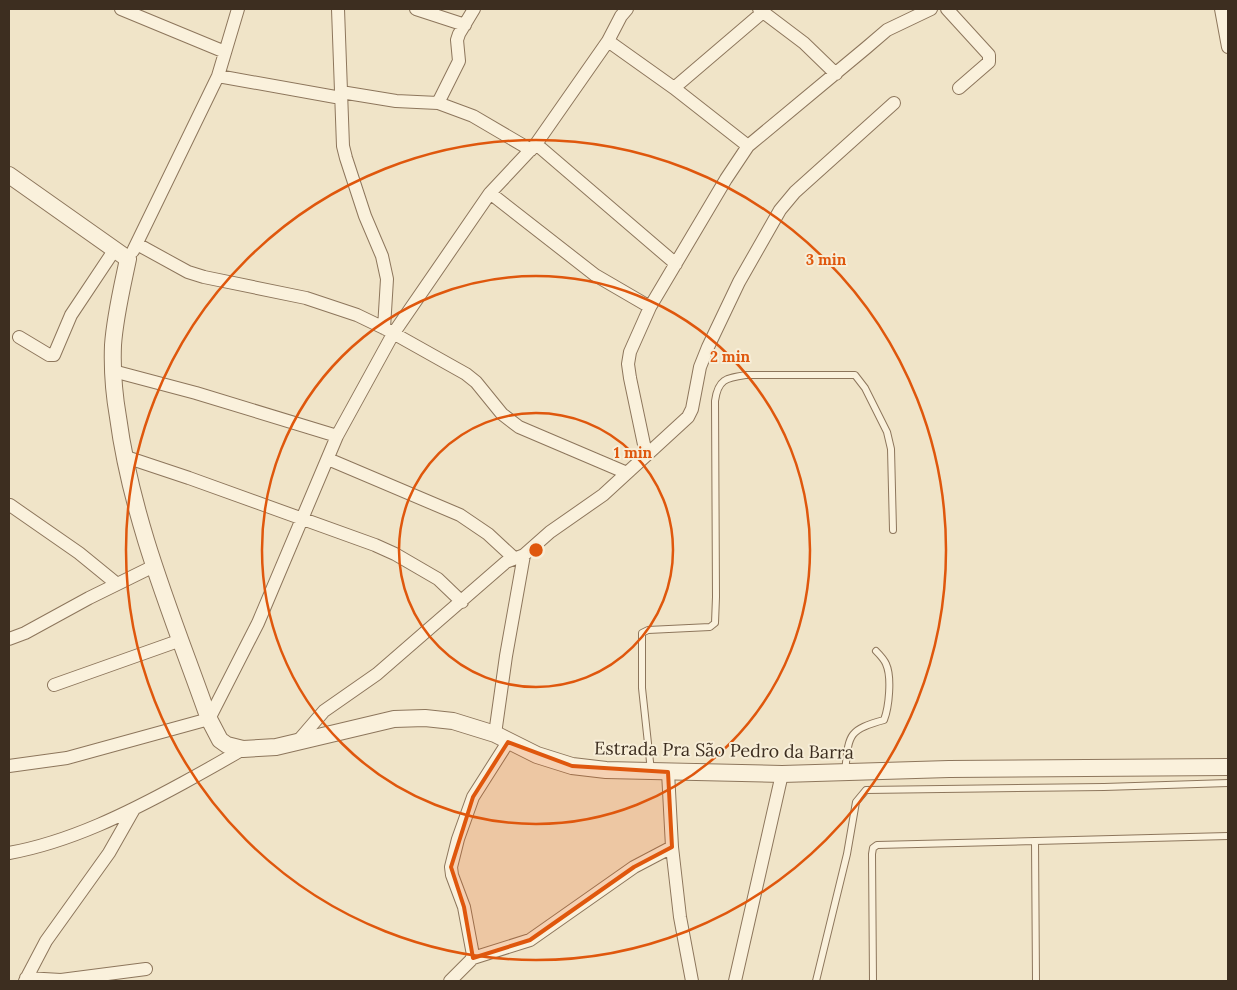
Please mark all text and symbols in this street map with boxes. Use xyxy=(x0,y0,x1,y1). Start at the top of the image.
text: 3 min xyxy=(806,250,847,269)
text: 2 min xyxy=(710,347,751,366)
text: 1 min xyxy=(614,443,653,462)
centre of rings xyxy=(527,541,545,559)
street label: Estrada Pra São Pedro da Barra xyxy=(594,736,854,764)

